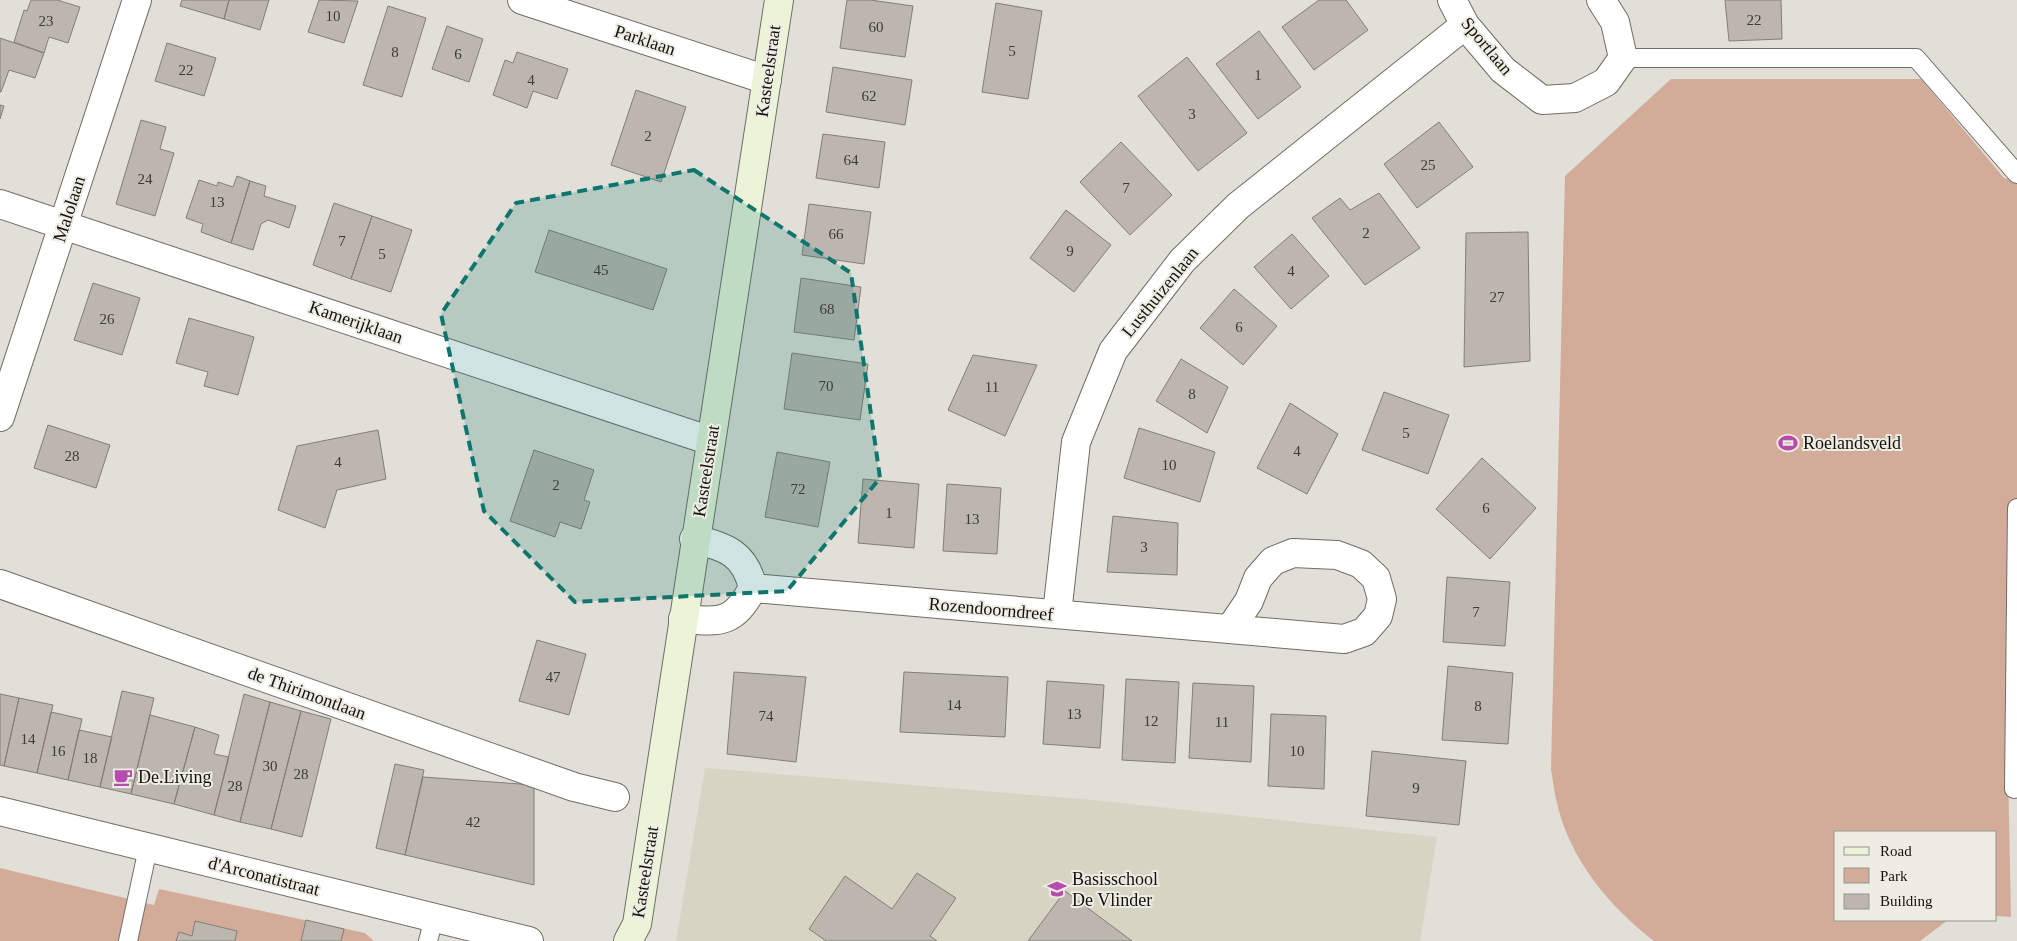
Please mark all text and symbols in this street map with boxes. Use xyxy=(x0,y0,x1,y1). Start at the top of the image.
house number: 10 xyxy=(326,8,341,24)
house number: 22 xyxy=(1747,12,1762,28)
house number: 23 xyxy=(39,13,54,29)
street label: Sportlaan xyxy=(1457,13,1517,79)
house number: 60 xyxy=(869,19,884,35)
street label: Parklaan xyxy=(612,21,678,59)
street label: Kasteelstraat xyxy=(752,24,784,118)
house number: 5 xyxy=(1008,43,1016,59)
house number: 8 xyxy=(391,44,399,60)
house number: 6 xyxy=(454,46,462,62)
house number: 22 xyxy=(179,62,194,78)
house number: 1 xyxy=(1254,67,1262,83)
house number: 4 xyxy=(527,72,535,88)
house number: 62 xyxy=(862,88,877,104)
house number: 3 xyxy=(1188,106,1196,122)
house number: 2 xyxy=(644,128,652,144)
house number: 64 xyxy=(844,152,859,168)
house number: 25 xyxy=(1421,157,1436,173)
house number: 24 xyxy=(138,171,153,187)
street label: Malolaan xyxy=(49,174,89,244)
house number: 7 xyxy=(1122,180,1130,196)
house number: 13 xyxy=(210,194,225,210)
house number: 2 xyxy=(1362,225,1370,241)
house number: 66 xyxy=(829,226,844,242)
house number: 7 xyxy=(338,233,346,249)
house number: 9 xyxy=(1066,243,1074,259)
street label: Lusthuizenlaan xyxy=(1118,243,1202,341)
house number: 5 xyxy=(378,246,386,262)
house number: 45 xyxy=(594,262,609,278)
house number: 4 xyxy=(1287,263,1295,279)
house number: 27 xyxy=(1490,289,1505,305)
street label: Kamerijklaan xyxy=(306,297,406,347)
house number: 68 xyxy=(820,301,835,317)
house number: 26 xyxy=(100,311,115,327)
house number: 6 xyxy=(1235,319,1243,335)
house number: 70 xyxy=(819,378,834,394)
house number: 11 xyxy=(985,379,999,395)
house number: 8 xyxy=(1188,386,1196,402)
street label: Kasteelstraat xyxy=(689,424,723,518)
house number: 5 xyxy=(1402,425,1410,441)
sports icon: Roelandsveld xyxy=(1777,432,1799,454)
place label: Roelandsveld xyxy=(1803,433,1901,453)
house number: 4 xyxy=(1293,443,1301,459)
house number: 28 xyxy=(65,448,80,464)
house number: 4 xyxy=(334,454,342,470)
house number: 10 xyxy=(1162,457,1177,473)
house number: 2 xyxy=(552,477,560,493)
house number: 72 xyxy=(791,481,806,497)
house number: 6 xyxy=(1482,500,1490,516)
house number: 1 xyxy=(885,505,893,521)
house number: 13 xyxy=(965,511,980,527)
house number: 3 xyxy=(1140,539,1148,555)
street label: Rozendoorndreef xyxy=(928,594,1054,624)
house number: 7 xyxy=(1472,604,1480,620)
street label: de Thirimontlaan xyxy=(245,662,369,724)
house number: 47 xyxy=(546,669,561,685)
house number: 14 xyxy=(947,697,962,713)
house number: 8 xyxy=(1474,698,1482,714)
house number: 13 xyxy=(1067,706,1082,722)
house number: 74 xyxy=(759,708,774,724)
house number: 12 xyxy=(1144,713,1159,729)
house number: 11 xyxy=(1215,714,1229,730)
house number: 14 xyxy=(21,731,36,747)
house number: 16 xyxy=(51,743,66,759)
house number: 10 xyxy=(1290,743,1305,759)
house number: 18 xyxy=(83,750,98,766)
house number: 30 xyxy=(263,758,278,774)
cafe icon: De.Living xyxy=(112,766,134,788)
house number: 28 xyxy=(294,766,309,782)
place label: De.Living xyxy=(138,767,212,787)
house number: 28 xyxy=(228,778,243,794)
house number: 9 xyxy=(1412,780,1420,796)
house number: 42 xyxy=(466,814,481,830)
street label: Kasteelstraat xyxy=(628,825,662,919)
legend xyxy=(1834,831,1997,921)
text: Road xyxy=(1880,843,1912,859)
street label: d'Arconatistraat xyxy=(206,852,322,900)
text: Park xyxy=(1880,868,1908,884)
place label: Basisschool De Vlinder xyxy=(1072,869,1158,910)
school or university icon: Basisschool De Vlinder xyxy=(1046,878,1068,900)
text: Building xyxy=(1880,893,1933,909)

